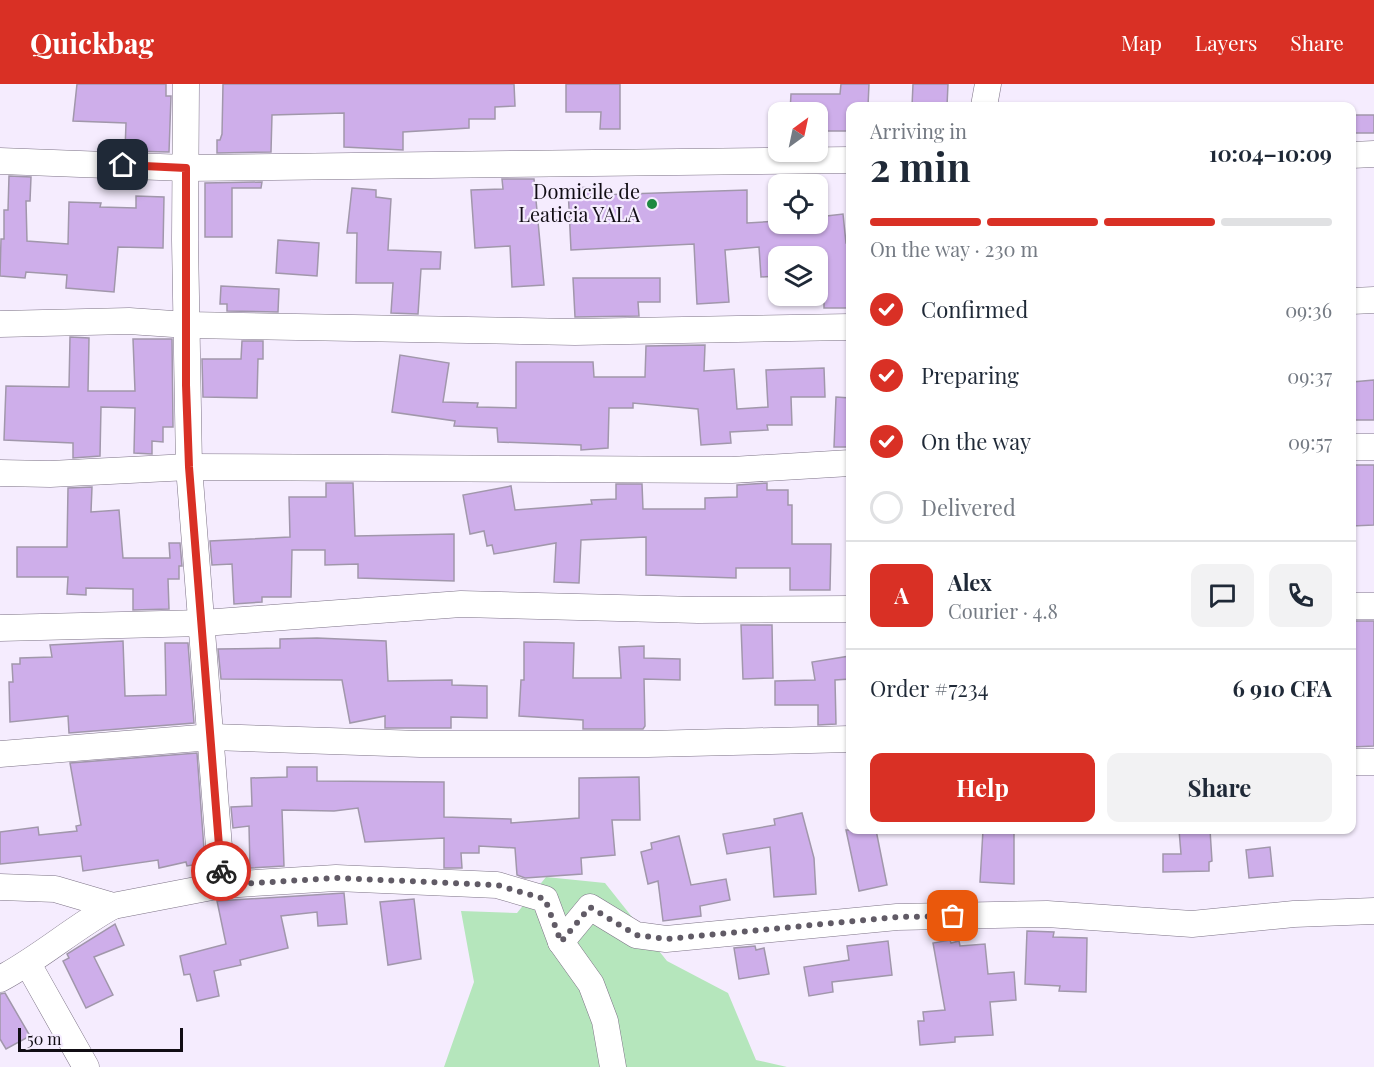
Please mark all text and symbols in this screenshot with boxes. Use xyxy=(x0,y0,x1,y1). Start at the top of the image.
text: Quickbag xyxy=(30,24,154,61)
text: Map xyxy=(1121,28,1162,56)
text: Layers xyxy=(1195,28,1257,56)
text: Share xyxy=(1290,28,1344,56)
north arrow xyxy=(768,102,828,162)
map controls xyxy=(768,102,828,306)
text: Arriving in xyxy=(870,117,967,144)
text: 10:04–10:09 xyxy=(1209,138,1332,168)
pin xyxy=(97,139,148,190)
text: 2 min xyxy=(870,140,971,192)
icon: home xyxy=(106,148,139,181)
button: locate xyxy=(768,174,828,234)
place label: Domicile de Leaticia YALA xyxy=(518,177,640,227)
marker: Domicile de Leaticia YALA xyxy=(645,197,659,211)
text: On the way · 230 m xyxy=(870,235,1038,262)
button: layers xyxy=(768,246,828,306)
icon: check xyxy=(870,293,903,326)
text: Confirmed xyxy=(921,294,1028,324)
text: 09:36 xyxy=(1285,296,1332,323)
icon: check xyxy=(870,359,903,392)
text: Preparing xyxy=(921,360,1019,390)
text: 09:37 xyxy=(1287,362,1332,389)
icon: check xyxy=(870,425,903,458)
text: On the way xyxy=(921,426,1031,456)
text: 09:57 xyxy=(1288,428,1332,455)
text: Delivered xyxy=(921,492,1016,522)
button: chat xyxy=(1191,564,1254,627)
button: phone xyxy=(1269,564,1332,627)
text: Alex xyxy=(948,567,992,597)
text: A xyxy=(894,580,909,610)
text: Courier · 4.8 xyxy=(948,597,1058,624)
text: Order #7234 xyxy=(870,673,989,703)
text: 6 910 CFA xyxy=(1233,673,1332,703)
button: Help xyxy=(870,753,1095,822)
button: Share xyxy=(1107,753,1332,822)
courier xyxy=(191,841,251,901)
icon: bike xyxy=(205,855,238,888)
pin xyxy=(927,890,978,941)
icon: bag xyxy=(936,899,969,932)
scale bar xyxy=(18,1025,183,1052)
text: 50 m xyxy=(27,1028,61,1049)

